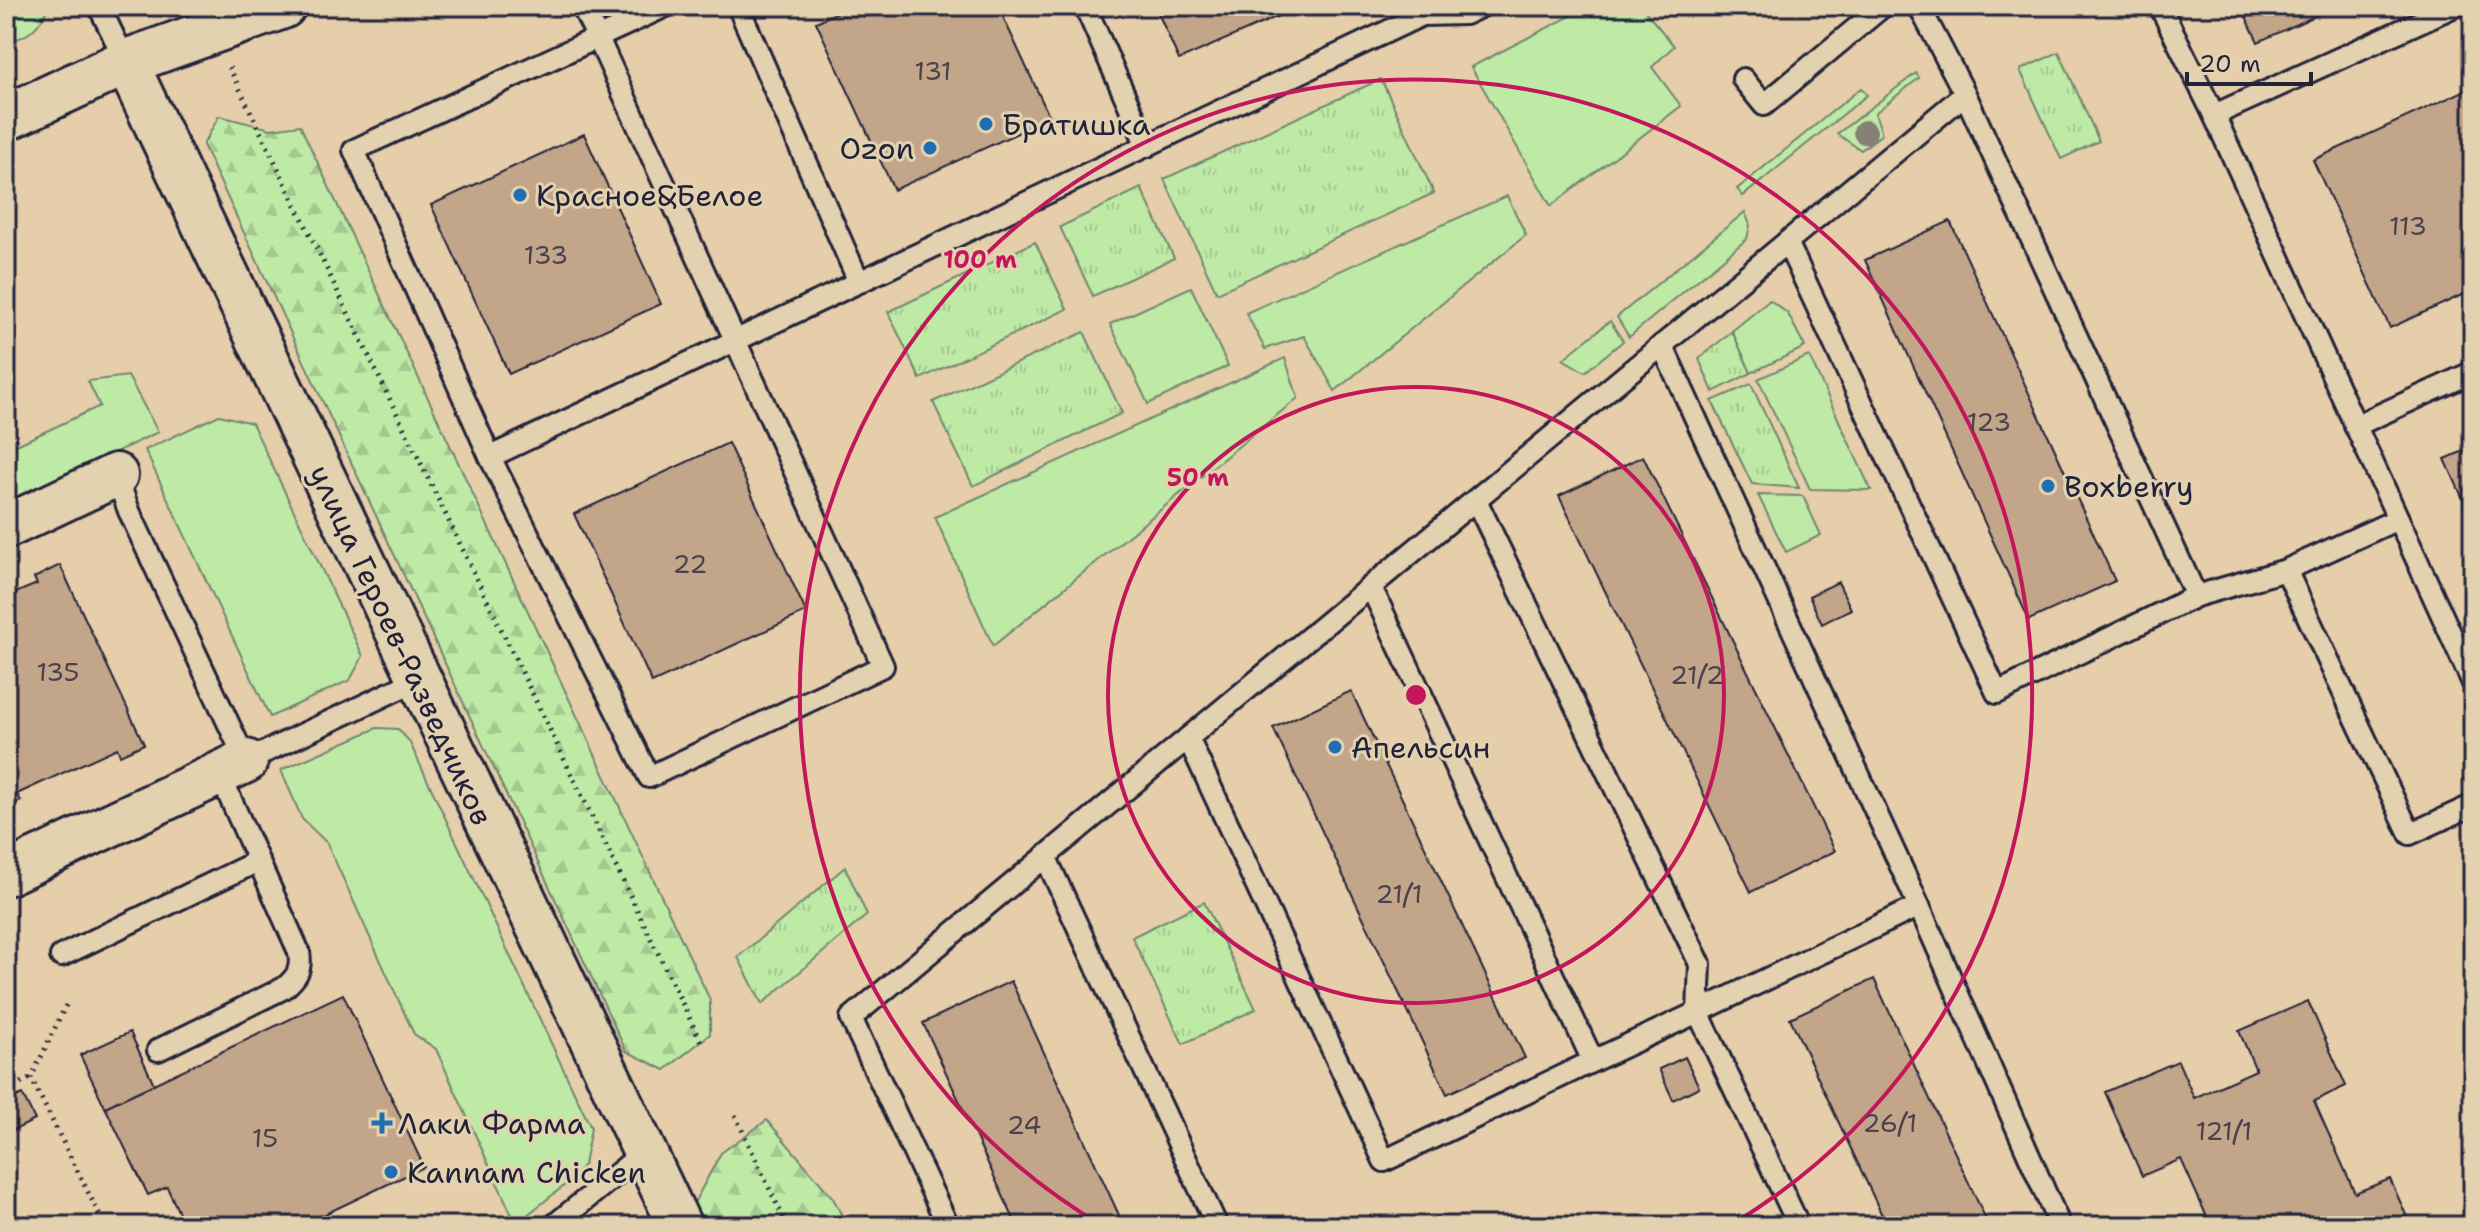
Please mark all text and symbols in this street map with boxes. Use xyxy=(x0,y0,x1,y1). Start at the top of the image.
scale bar xyxy=(2187,36,2311,86)
text: 20 m xyxy=(2199,48,2261,80)
house number: 131 xyxy=(914,53,952,88)
place label: Братишка xyxy=(1002,104,1151,145)
marker: Братишка xyxy=(977,115,995,133)
place label: Ozon xyxy=(839,128,914,169)
marker: Ozon xyxy=(921,139,939,157)
place label: Красное&Белое xyxy=(536,175,764,216)
marker: Красное&Белое xyxy=(511,186,529,204)
house number: 113 xyxy=(2389,208,2427,243)
house number: 133 xyxy=(524,237,568,272)
text: 100 m xyxy=(943,244,1017,276)
house number: 123 xyxy=(1967,404,2011,439)
street label: улица Героев-Разведчиков xyxy=(299,458,503,832)
text: 50 m xyxy=(1167,462,1229,494)
place label: Boxberry xyxy=(2064,466,2193,507)
marker: Boxberry xyxy=(2039,477,2057,495)
house number: 22 xyxy=(672,546,708,581)
house number: 135 xyxy=(37,654,79,689)
house number: 21/2 xyxy=(1670,657,1724,692)
centre of rings xyxy=(1402,681,1430,709)
place label: Апельсин xyxy=(1351,727,1490,768)
marker: Апельсин xyxy=(1326,738,1344,756)
house number: 21/1 xyxy=(1375,876,1423,911)
place label: Лаки Фарма xyxy=(398,1103,586,1144)
house number: 26/1 xyxy=(1863,1105,1917,1140)
house number: 24 xyxy=(1007,1107,1041,1142)
house number: 121/1 xyxy=(2196,1113,2252,1148)
marker: Лаки Фарма xyxy=(373,1114,391,1132)
house number: 15 xyxy=(252,1120,278,1155)
place label: Kannam Chicken xyxy=(407,1152,646,1193)
marker: Kannam Chicken xyxy=(382,1163,400,1181)

